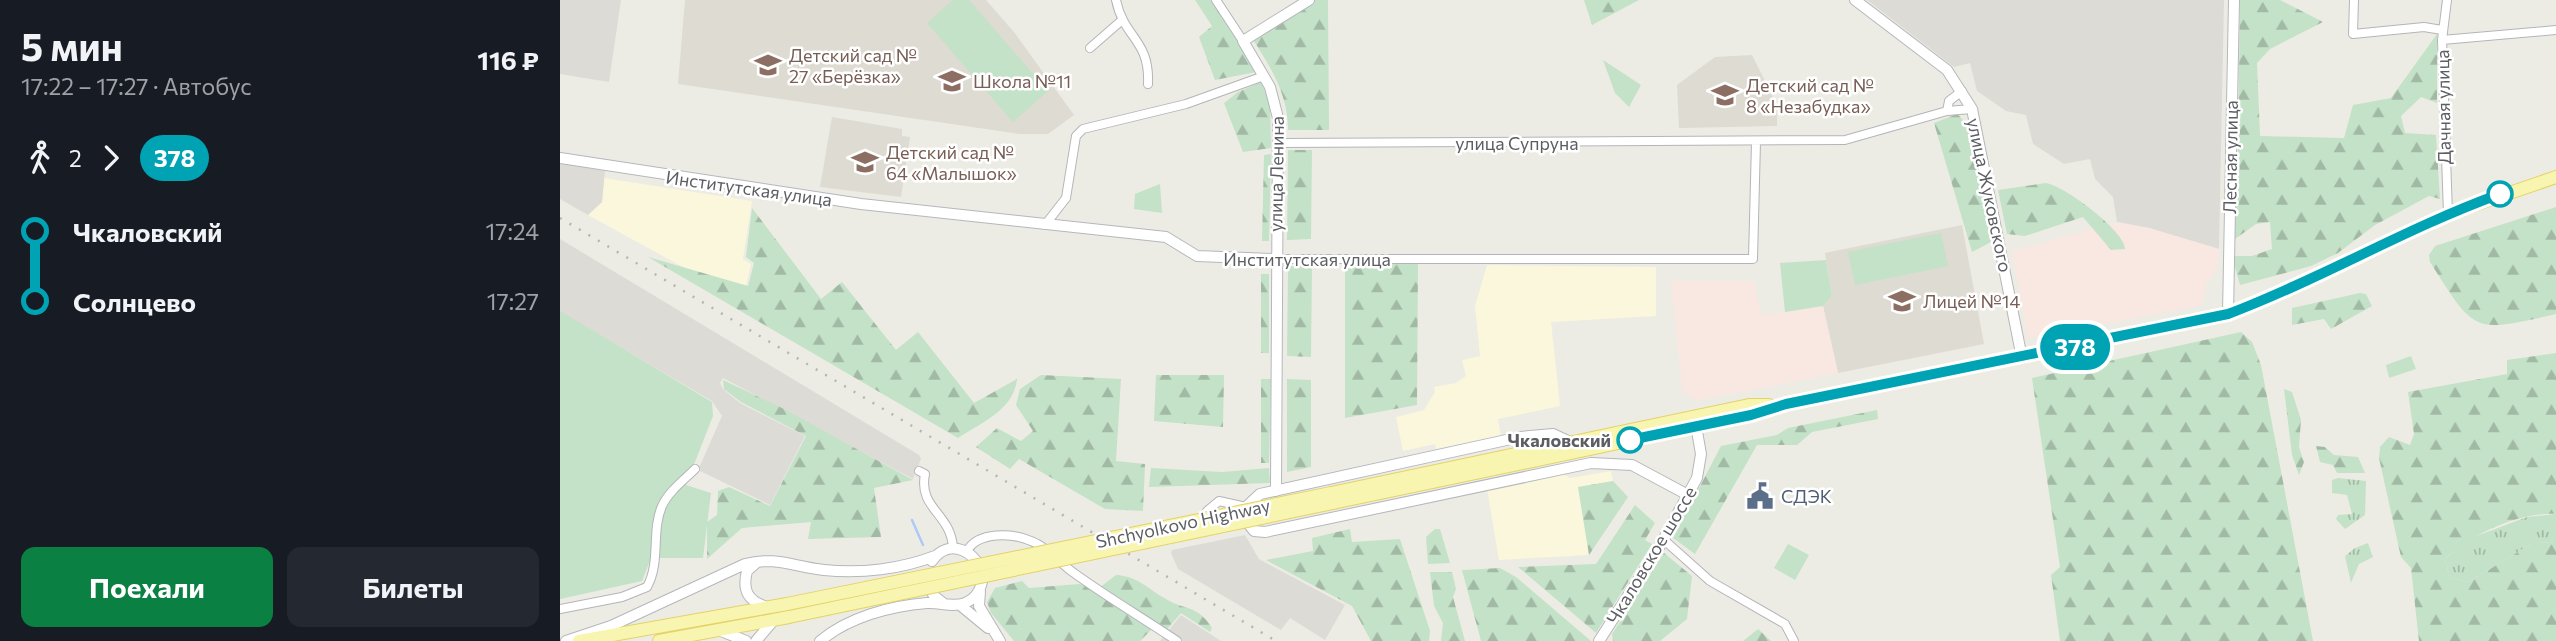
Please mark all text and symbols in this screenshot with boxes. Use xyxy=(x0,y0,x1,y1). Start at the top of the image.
text: 5 мин xyxy=(21,22,123,69)
text: 116 ₽ xyxy=(477,44,539,75)
place label: Детский сад № 27 «Берёзка» xyxy=(789,44,917,87)
street label: Дачная улица xyxy=(2431,49,2455,165)
school or university icon: Детский сад № 27 «Берёзка» xyxy=(753,50,783,80)
school or university icon: Школа №11 xyxy=(937,66,967,96)
place label: Школа №11 xyxy=(973,70,1071,92)
text: 17:22 – 17:27 · Автобус xyxy=(21,72,252,100)
place label: Детский сад № 8 «Незабудка» xyxy=(1746,74,1874,117)
school or university icon: Детский сад № 8 «Незабудка» xyxy=(1710,80,1740,110)
street label: Лесная улица xyxy=(2218,100,2242,214)
street label: улица Ленина xyxy=(1264,116,1288,232)
street label: улица Жуковского xyxy=(1963,116,2017,274)
street label: улица Супруна xyxy=(1455,132,1579,154)
icon: walk xyxy=(21,139,59,177)
icon: forward xyxy=(92,139,130,177)
place label: Детский сад № 64 «Малышок» xyxy=(886,141,1017,184)
text: 378 xyxy=(154,143,195,172)
text: 2 xyxy=(69,144,82,172)
school or university icon: Детский сад № 64 «Малышок» xyxy=(850,147,880,177)
street label: Институтская улица xyxy=(664,165,834,211)
unlabelled marker xyxy=(2487,181,2513,207)
text: Чкаловский xyxy=(73,216,222,247)
text: 17:24 xyxy=(485,217,539,245)
street label: Институтская улица xyxy=(1223,248,1391,270)
text: Солнцево xyxy=(73,286,196,317)
school or university icon: Лицей №14 xyxy=(1887,286,1917,316)
text: 17:27 xyxy=(487,287,539,315)
place label: Лицей №14 xyxy=(1923,290,2020,312)
line badge: 378 xyxy=(2035,324,2115,370)
text: 378 xyxy=(2054,332,2096,361)
marker: Чкаловский xyxy=(1617,427,1643,453)
place label: Чкаловский xyxy=(1508,429,1611,451)
public building icon: СДЭК xyxy=(1745,481,1775,511)
street label: Чкаловское шоссе xyxy=(1601,482,1701,628)
place label: СДЭК xyxy=(1781,485,1832,507)
street label: Shchyolkovo Highway xyxy=(1094,494,1272,552)
button: Поехали xyxy=(21,547,273,627)
button: Билеты xyxy=(287,547,539,627)

